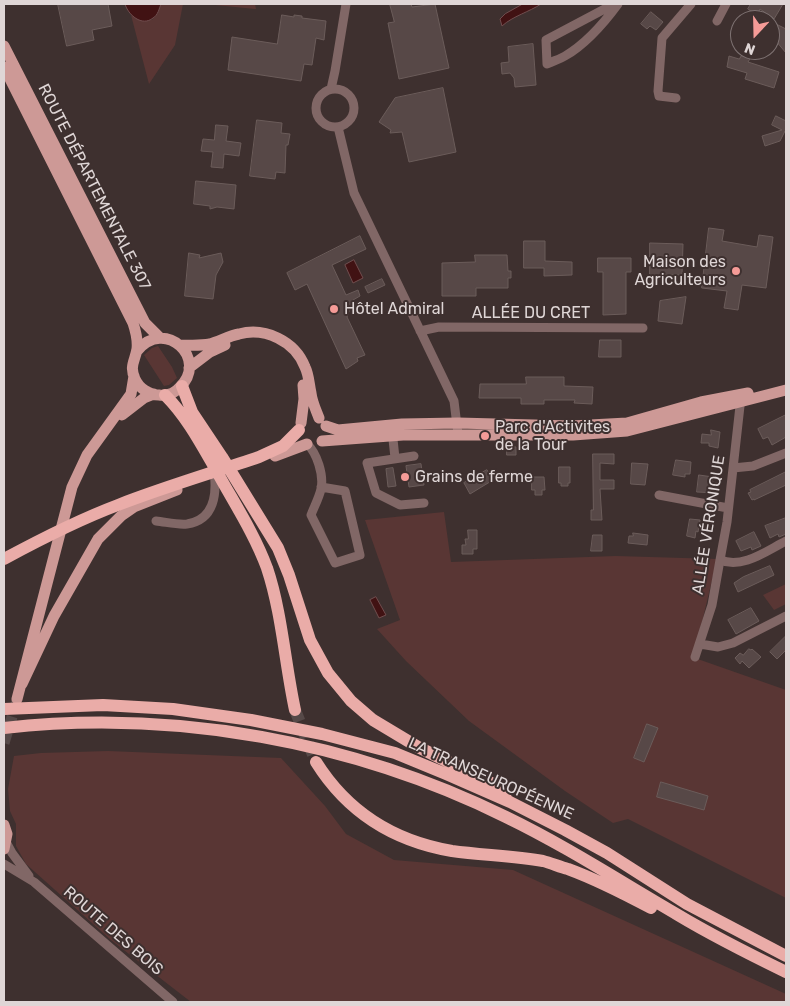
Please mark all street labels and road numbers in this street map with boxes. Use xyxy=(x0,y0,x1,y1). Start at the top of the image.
street label: ROUTE DÉPARTEMENTALE 307 xyxy=(34,81,154,293)
street label: ALLÉE DU CRET xyxy=(472,303,590,323)
street label: ALLÉE VÉRONIQUE xyxy=(689,454,729,596)
street label: LA TRANSEUROPÉENNE xyxy=(405,734,577,824)
street label: ROUTE DES BOIS xyxy=(59,882,167,980)

